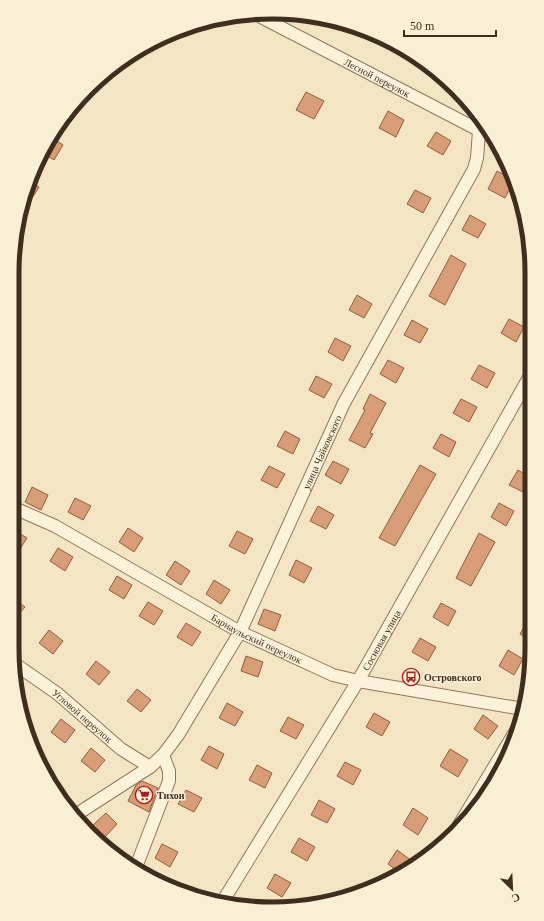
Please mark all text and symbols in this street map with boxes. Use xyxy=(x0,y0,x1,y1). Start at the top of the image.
scale bar xyxy=(404,12,496,38)
text: 50 m xyxy=(410,19,435,33)
street label: Лесной переулок xyxy=(342,56,412,99)
street label: улица Чайковского xyxy=(301,413,344,491)
street label: Сосновая улица xyxy=(360,608,403,673)
street label: Барнаульский переулок xyxy=(209,612,304,666)
bus stop icon: Островского xyxy=(401,667,421,687)
place label: Островского xyxy=(424,672,481,683)
street label: Угловой переулок xyxy=(50,687,114,745)
supermarket icon: Тихон xyxy=(134,785,154,805)
place label: Тихон xyxy=(157,790,185,801)
north arrow xyxy=(492,869,532,909)
text: С xyxy=(510,891,522,905)

